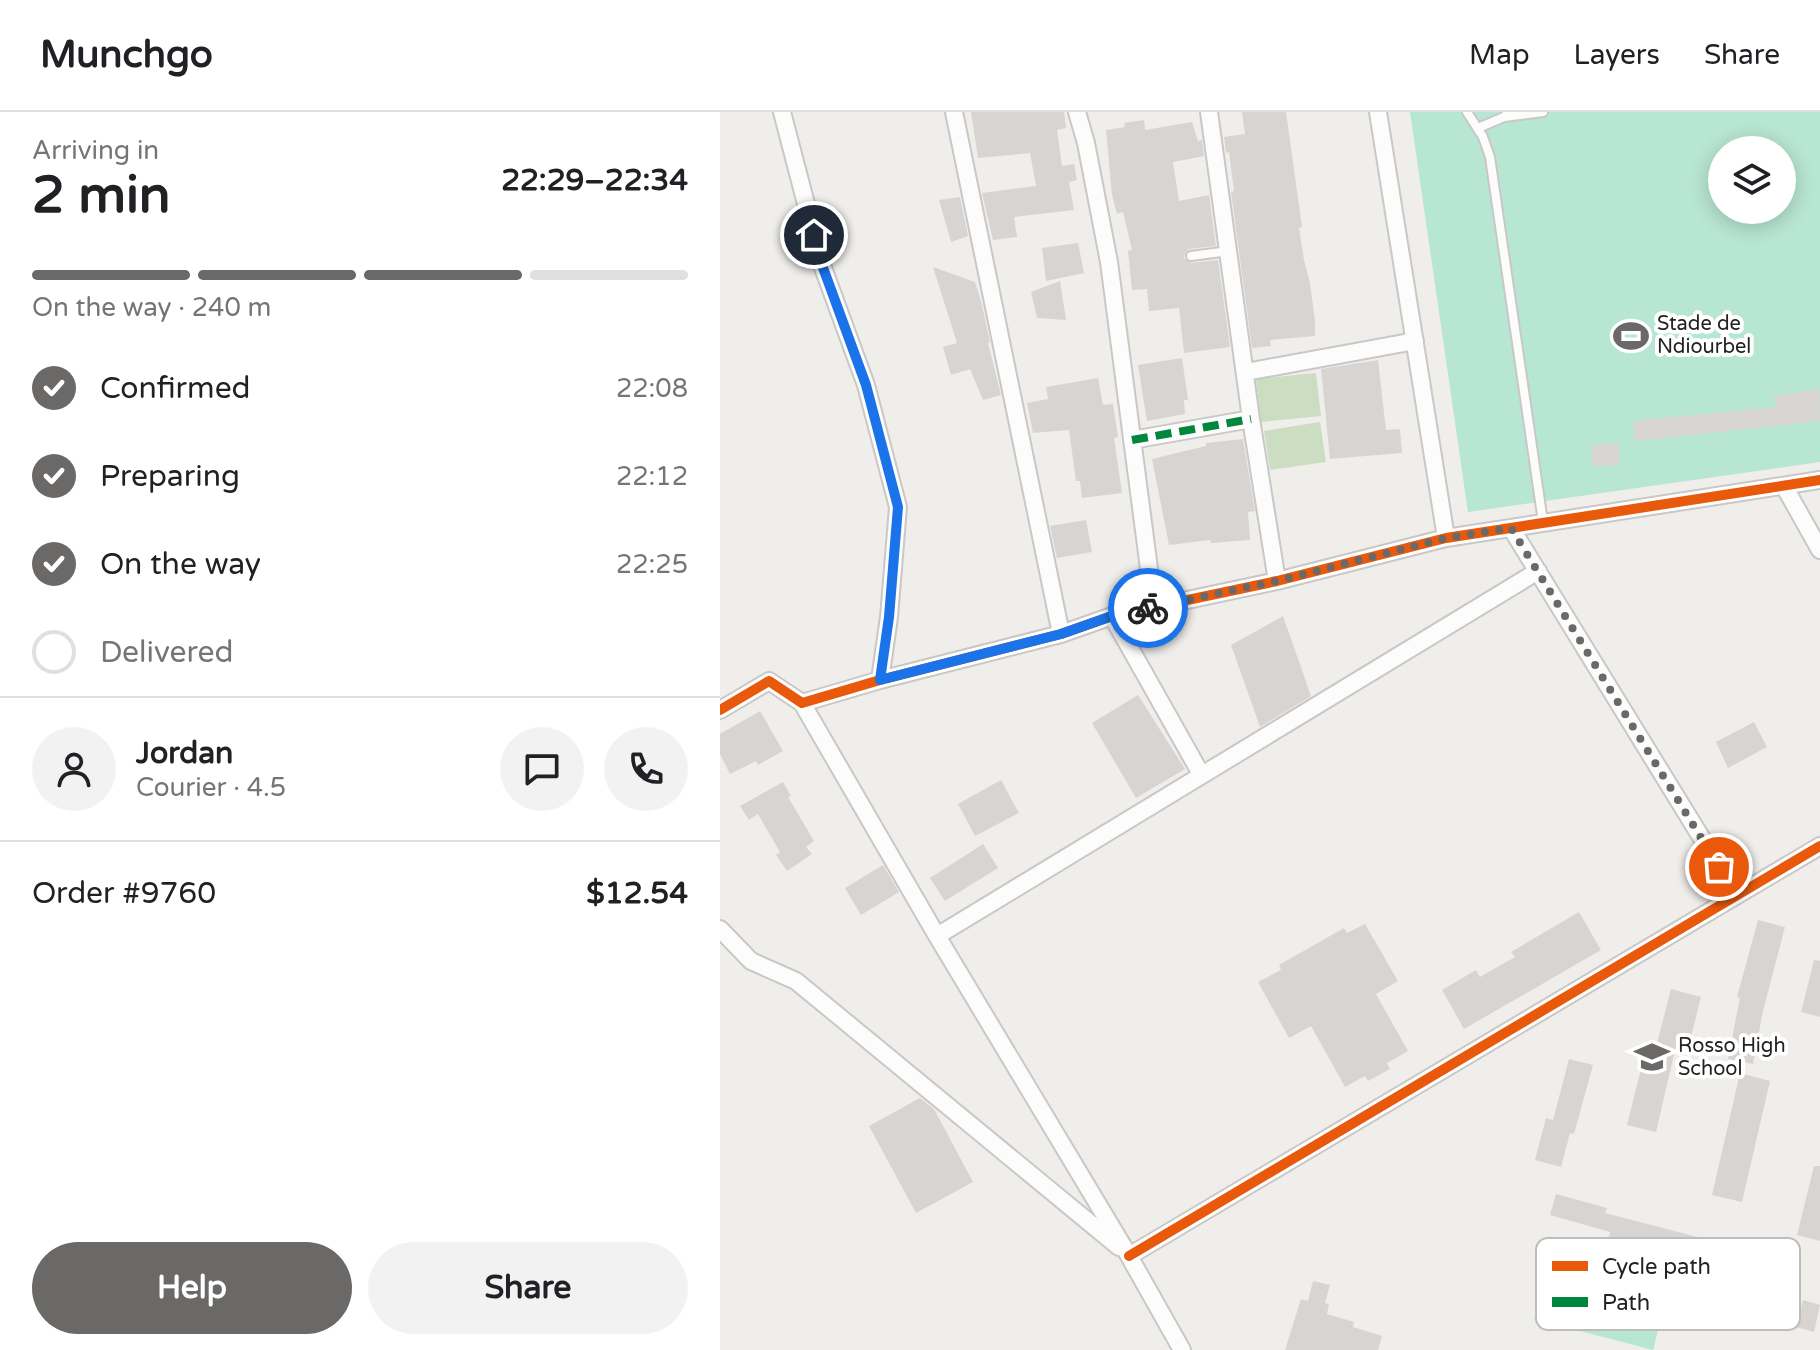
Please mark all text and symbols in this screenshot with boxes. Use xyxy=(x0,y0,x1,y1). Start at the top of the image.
text: Munchgo xyxy=(40,32,213,78)
text: Map xyxy=(1469,38,1530,72)
text: Layers xyxy=(1574,38,1660,72)
text: Share xyxy=(1704,38,1780,72)
text: Arriving in xyxy=(32,135,159,166)
map controls xyxy=(1708,136,1796,224)
button: layers xyxy=(1708,136,1796,224)
text: 22:29–22:34 xyxy=(501,162,688,199)
text: 2 min xyxy=(32,164,171,227)
pin xyxy=(780,201,848,269)
icon: home xyxy=(792,213,836,257)
text: On the way · 240 m xyxy=(32,292,271,323)
place label: Stade de Ndiourbel xyxy=(1657,312,1751,359)
sports icon: Stade de Ndiourbel xyxy=(1612,317,1650,355)
icon: check xyxy=(32,366,76,410)
text: Confirmed xyxy=(100,370,251,407)
text: 22:08 xyxy=(616,373,688,404)
icon: check xyxy=(32,454,76,498)
text: Preparing xyxy=(100,458,240,495)
text: 22:12 xyxy=(616,461,688,492)
icon: check xyxy=(32,542,76,586)
text: On the way xyxy=(100,546,261,583)
text: 22:25 xyxy=(616,549,688,580)
courier xyxy=(1108,568,1188,648)
icon: bike xyxy=(1126,586,1170,630)
text: Delivered xyxy=(100,634,234,671)
button: person xyxy=(32,727,116,811)
button: chat xyxy=(500,727,584,811)
button: phone xyxy=(604,727,688,811)
text: Jordan xyxy=(136,735,233,772)
text: Courier · 4.5 xyxy=(136,772,286,803)
pin xyxy=(1685,833,1753,901)
icon: bag xyxy=(1697,845,1741,889)
text: Order #9760 xyxy=(32,875,216,912)
text: $12.54 xyxy=(586,875,688,912)
place label: Rosso High School xyxy=(1678,1034,1786,1081)
school or university icon: Rosso High School xyxy=(1633,1038,1671,1076)
legend xyxy=(1536,1238,1800,1330)
button: Help xyxy=(32,1242,352,1334)
button: Share xyxy=(368,1242,688,1334)
text: Cycle path xyxy=(1602,1254,1711,1280)
text: Path xyxy=(1602,1290,1650,1316)

